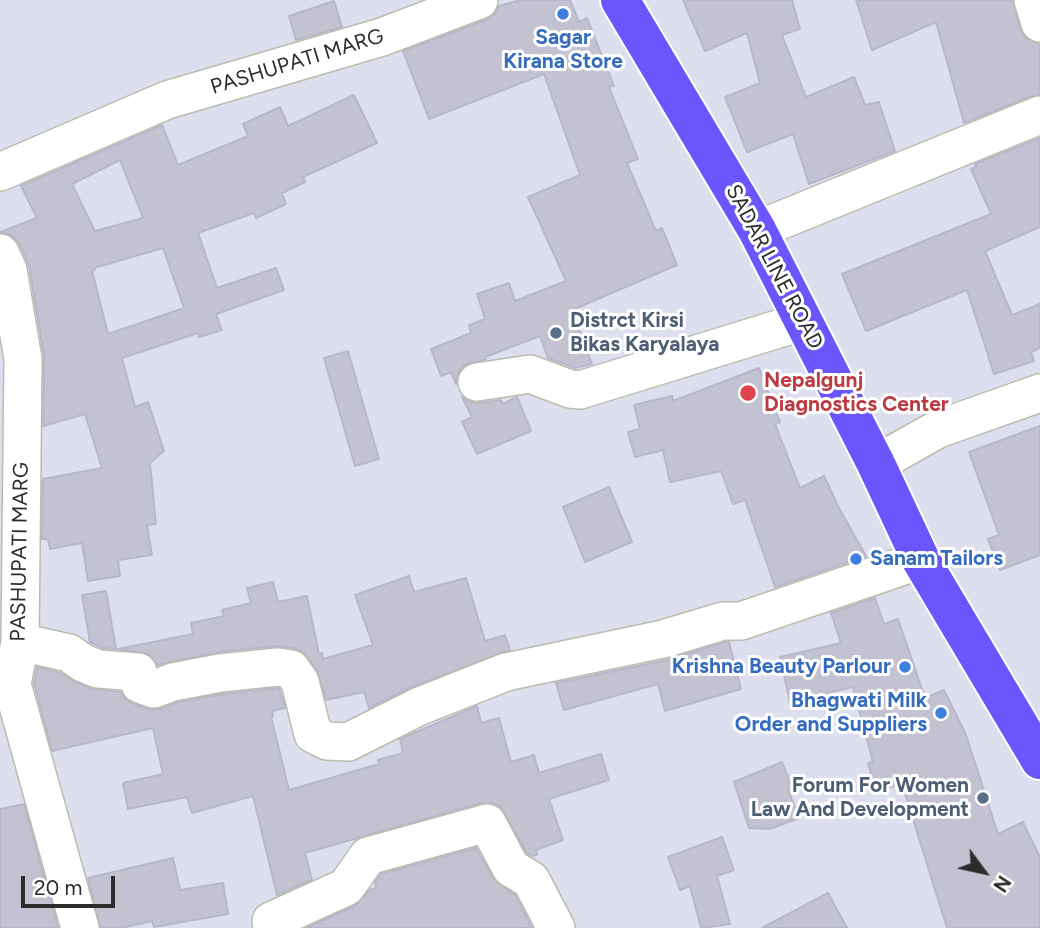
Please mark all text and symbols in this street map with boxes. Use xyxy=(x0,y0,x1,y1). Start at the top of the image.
marker: Sagar Kirana Store xyxy=(555,6,571,22)
street label: PASHUPATI MARG xyxy=(207,24,387,100)
place label: Sagar Kirana Store xyxy=(503,25,623,75)
street label: SADAR LINE ROAD xyxy=(720,180,828,354)
place label: Distrct Kirsi Bikas Karyalaya xyxy=(570,308,720,358)
marker: Distrct Kirsi Bikas Karyalaya xyxy=(548,325,564,341)
place label: Nepalgunj Diagnostics Center xyxy=(764,368,949,418)
marker: Nepalgunj Diagnostics Center xyxy=(738,383,758,403)
street label: PASHUPATI MARG xyxy=(6,462,34,642)
place label: Sanam Tailors xyxy=(870,546,1003,572)
marker: Sanam Tailors xyxy=(848,551,864,567)
place label: Krishna Beauty Parlour xyxy=(672,654,891,680)
marker: Krishna Beauty Parlour xyxy=(897,659,913,675)
place label: Bhagwati Milk Order and Suppliers xyxy=(735,688,927,738)
marker: Bhagwati Milk Order and Suppliers xyxy=(933,705,949,721)
place label: Forum For Women Law And Development xyxy=(751,773,969,823)
marker: Forum For Women Law And Development xyxy=(975,790,991,806)
north arrow xyxy=(949,837,1019,907)
scale bar xyxy=(24,862,119,906)
text: N xyxy=(988,871,1016,896)
text: 20 m xyxy=(34,875,82,900)

